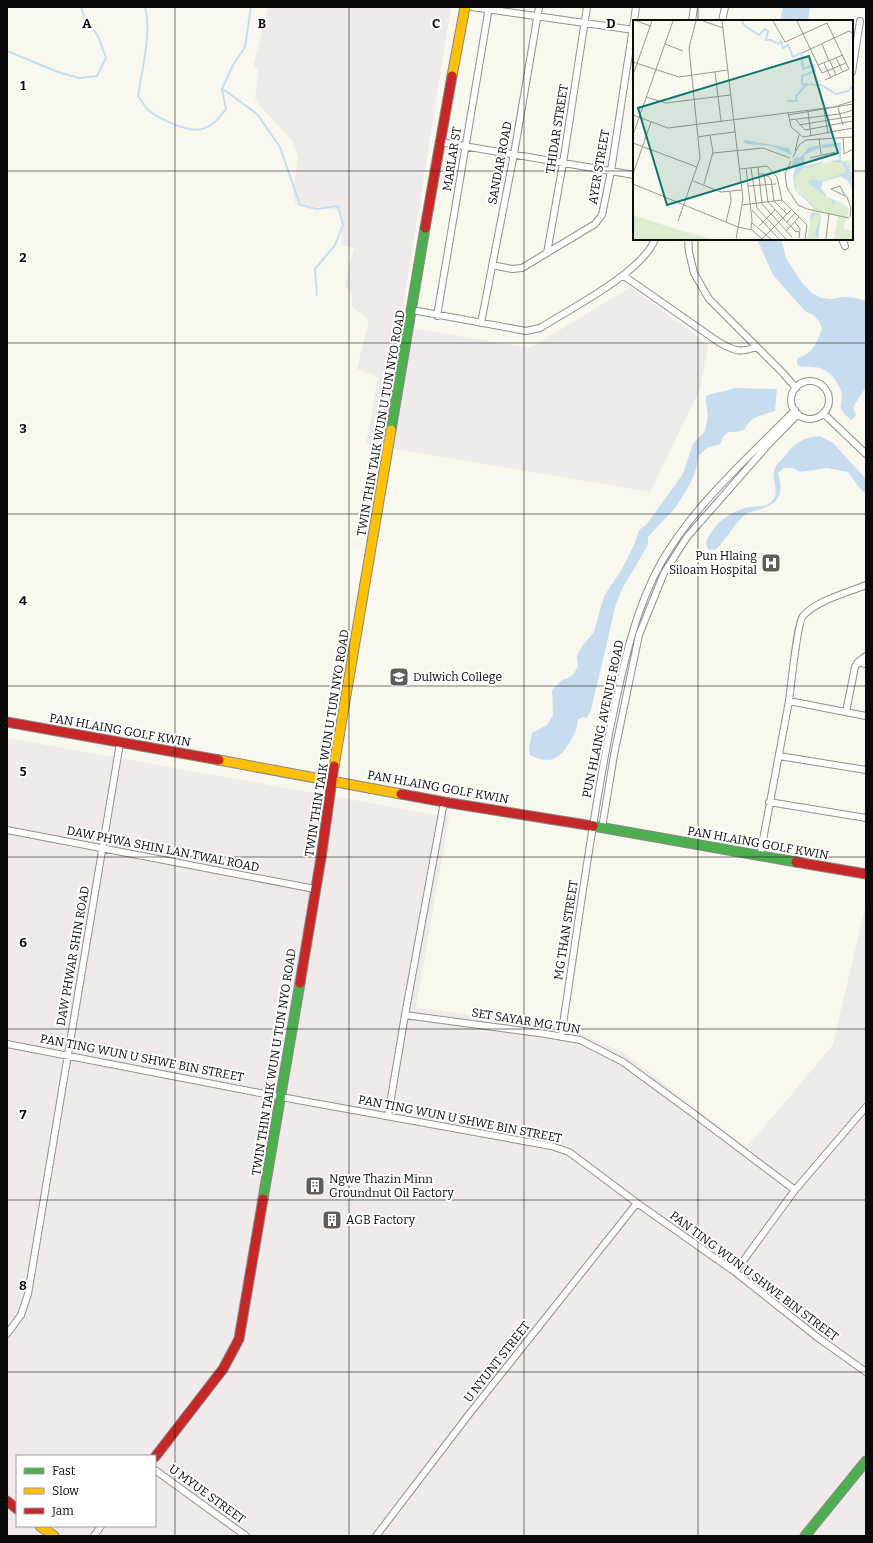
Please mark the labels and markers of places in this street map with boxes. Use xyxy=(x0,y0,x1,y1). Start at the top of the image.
place label: Pun Hlaing Siloam Hospital xyxy=(669,549,758,577)
hospital icon: Pun Hlaing Siloam Hospital xyxy=(760,552,782,574)
school or university icon: Dulwich College xyxy=(388,666,410,688)
place label: Dulwich College xyxy=(413,670,502,684)
place label: Ngwe Thazin Minn Groundnut Oil Factory xyxy=(329,1172,454,1200)
building icon: Ngwe Thazin Minn Groundnut Oil Factory xyxy=(304,1175,326,1197)
building icon: AGB Factory xyxy=(321,1209,343,1231)
place label: AGB Factory xyxy=(346,1213,416,1227)

